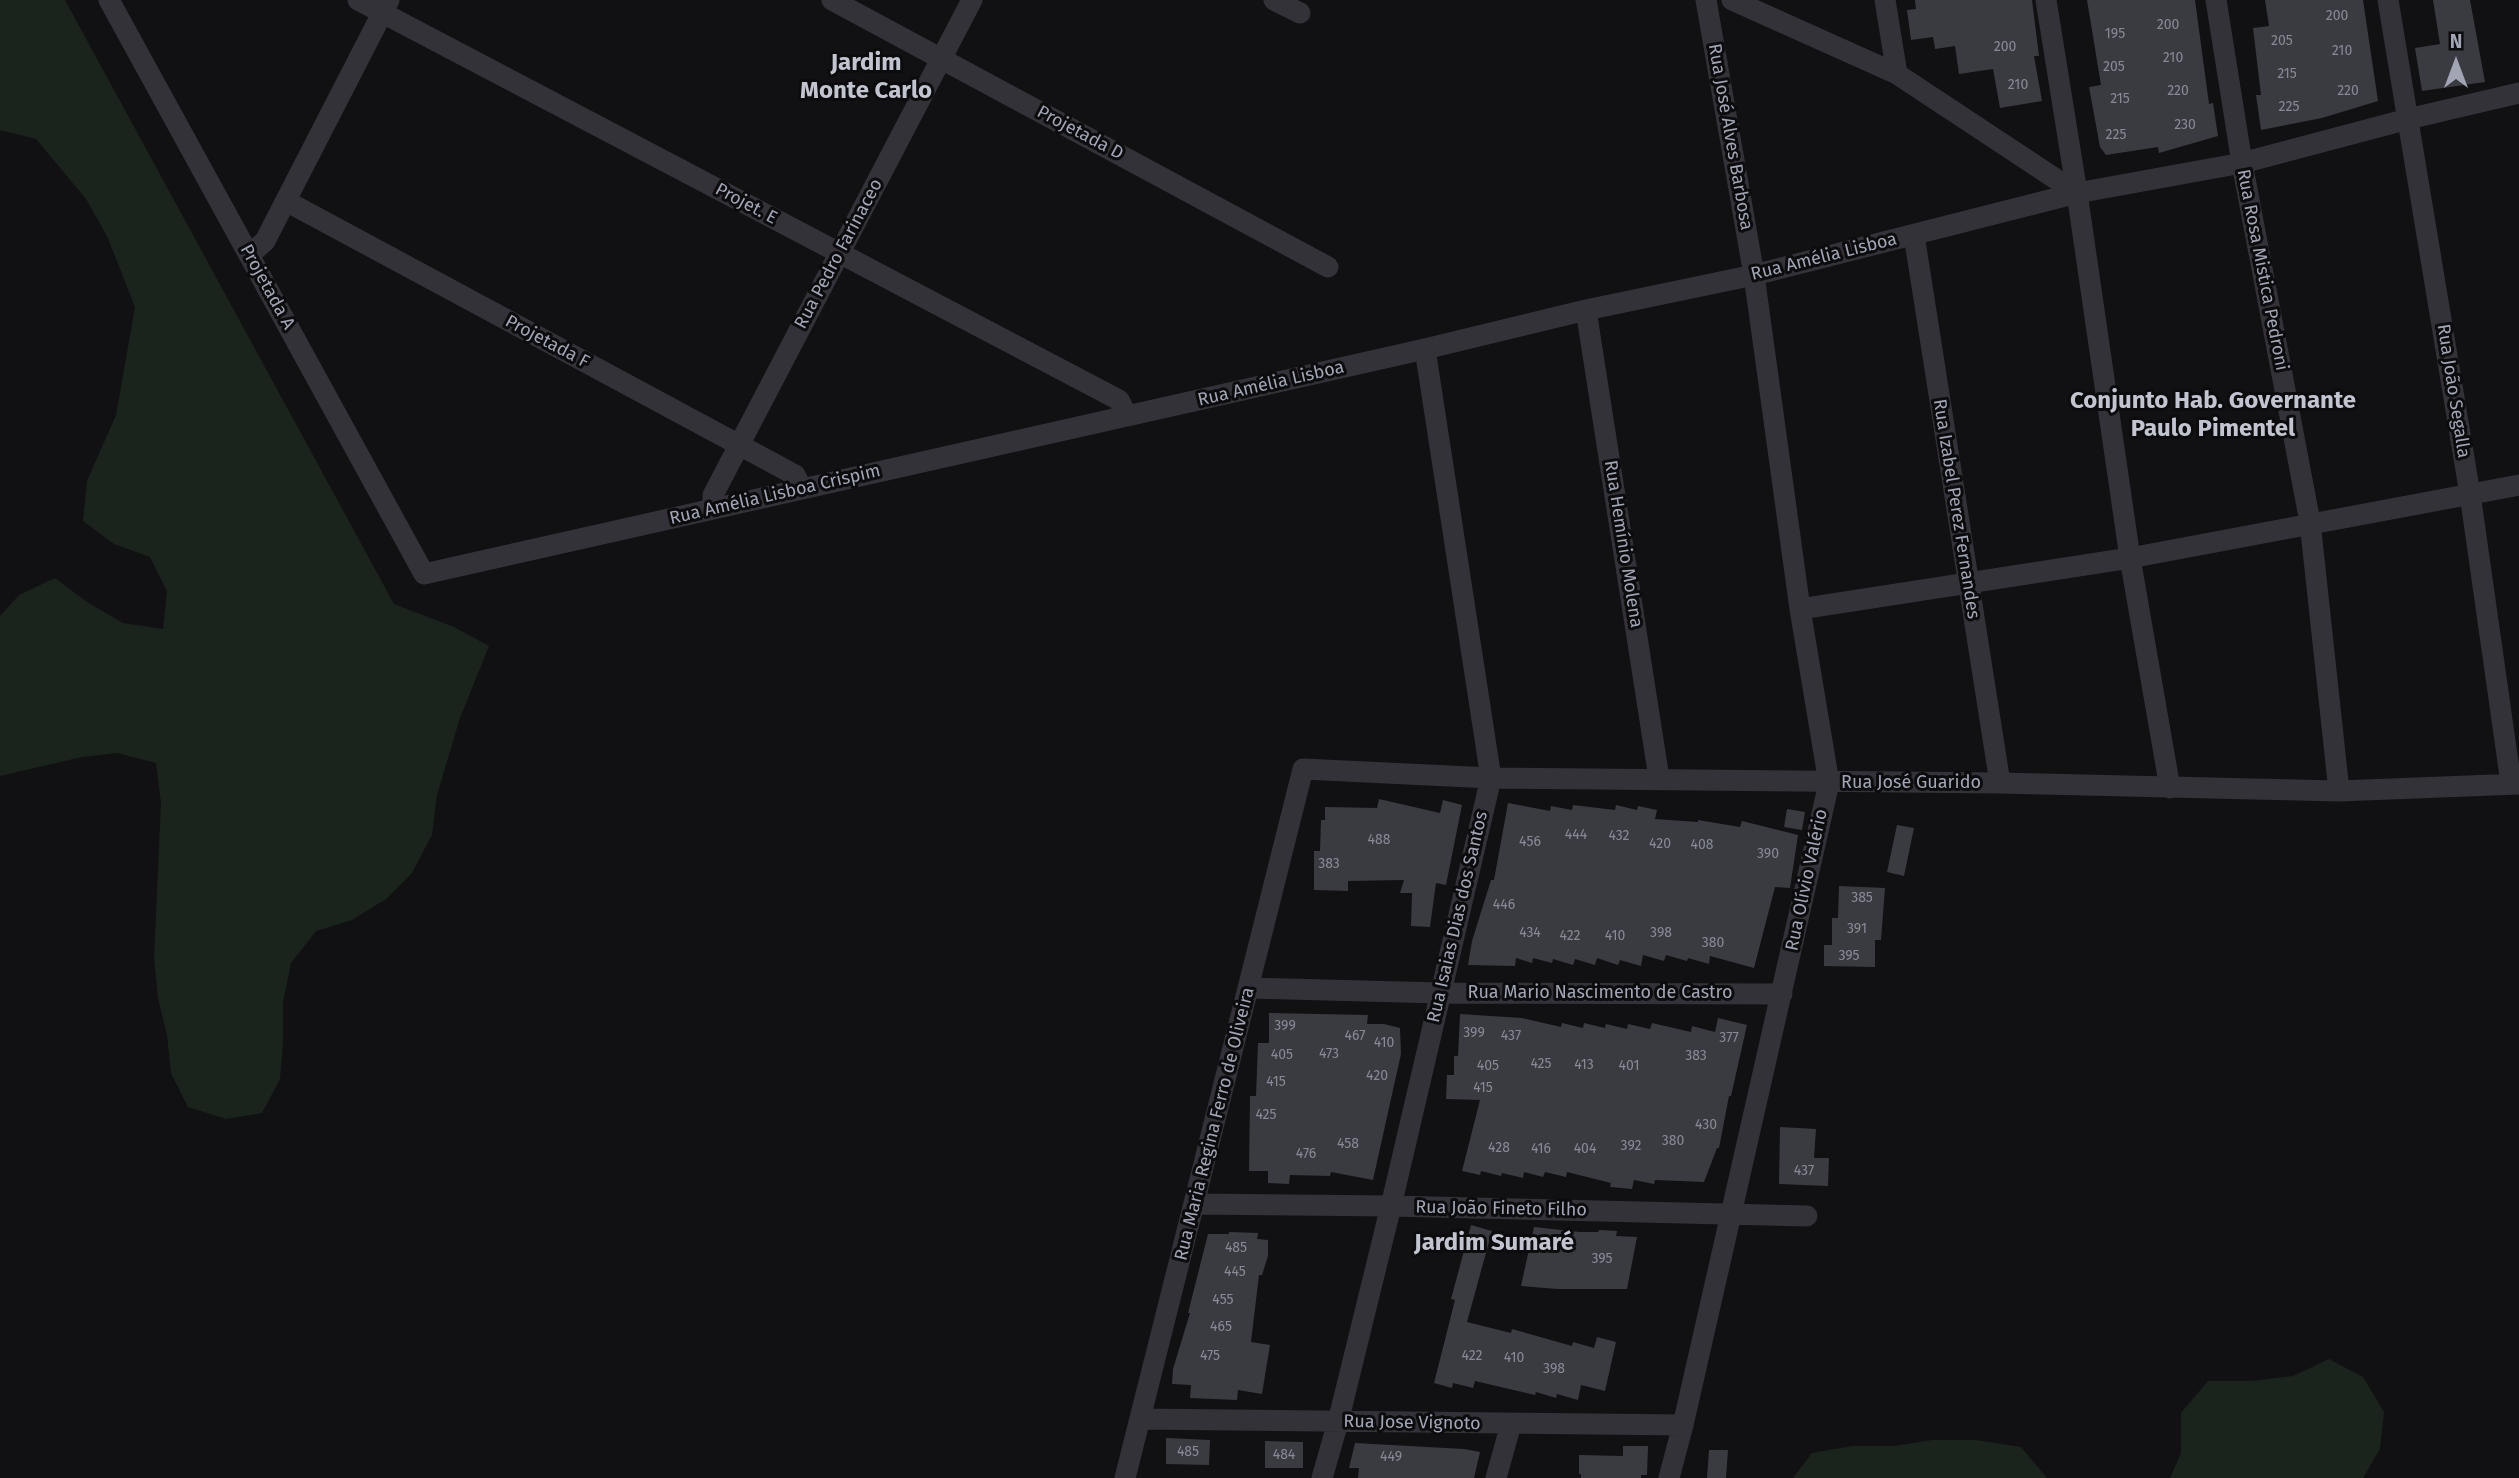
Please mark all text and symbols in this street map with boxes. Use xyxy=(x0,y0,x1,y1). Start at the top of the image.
house number: 200 xyxy=(2326,8,2348,24)
house number: 200 xyxy=(2157,17,2179,33)
house number: 195 xyxy=(2105,26,2125,42)
north arrow xyxy=(2421,28,2491,98)
text: N xyxy=(2450,30,2462,53)
house number: 205 xyxy=(2271,33,2293,49)
house number: 200 xyxy=(1994,39,2016,55)
street label: Rua José Alves Barbosa xyxy=(1703,42,1757,232)
house number: 210 xyxy=(2332,43,2352,59)
district label: Jardim Monte Carlo xyxy=(800,49,932,105)
house number: 210 xyxy=(2163,50,2183,66)
house number: 205 xyxy=(2103,59,2125,75)
house number: 215 xyxy=(2277,66,2297,82)
house number: 210 xyxy=(2008,77,2028,93)
house number: 220 xyxy=(2167,83,2189,99)
house number: 220 xyxy=(2337,83,2359,99)
house number: 215 xyxy=(2110,91,2130,107)
house number: 225 xyxy=(2279,99,2299,115)
street label: Projetada D xyxy=(1033,101,1127,165)
house number: 230 xyxy=(2174,117,2196,133)
house number: 225 xyxy=(2106,127,2126,143)
street label: Rua Rosa Mistica Pedroni xyxy=(2232,167,2292,373)
street label: Rua Pedro Farinaceo xyxy=(790,175,888,333)
street label: Projet. E xyxy=(711,179,781,229)
street label: Rua Amélia Lisboa xyxy=(1749,228,1899,286)
street label: Projetada A xyxy=(235,241,299,333)
street label: Projetada F xyxy=(501,311,593,373)
street label: Rua João Segalla xyxy=(2432,322,2474,460)
street label: Rua Amélia Lisboa xyxy=(1196,357,1346,411)
district label: Conjunto Hab. Governante Paulo Pimentel xyxy=(2070,387,2356,443)
street label: Rua Izabel Perez Fernandes xyxy=(1928,397,1984,621)
street label: Rua Hemínio Molena xyxy=(1599,459,1647,629)
street label: Rua Amélia Lisboa Crispim xyxy=(667,460,883,530)
street label: Rua José Guarido xyxy=(1841,772,1981,794)
street label: Rua Olívio Valério xyxy=(1781,807,1833,953)
street label: Rua Isaias Dias dos Santos xyxy=(1423,809,1493,1025)
house number: 444 xyxy=(1565,827,1587,843)
house number: 432 xyxy=(1609,828,1629,844)
house number: 488 xyxy=(1368,832,1390,848)
house number: 456 xyxy=(1519,834,1541,850)
house number: 420 xyxy=(1649,836,1671,852)
house number: 408 xyxy=(1691,837,1713,853)
house number: 390 xyxy=(1757,846,1779,862)
house number: 383 xyxy=(1318,856,1340,872)
house number: 385 xyxy=(1851,890,1873,906)
house number: 446 xyxy=(1493,897,1515,913)
house number: 391 xyxy=(1847,921,1867,937)
house number: 434 xyxy=(1519,925,1541,941)
house number: 398 xyxy=(1650,925,1672,941)
house number: 422 xyxy=(1559,928,1581,944)
house number: 410 xyxy=(1605,928,1625,944)
house number: 380 xyxy=(1702,935,1724,951)
house number: 395 xyxy=(1838,948,1860,964)
street label: Rua Mario Nascimento de Castro xyxy=(1468,982,1732,1004)
street label: Rua Maria Regina Ferro de Oliveira xyxy=(1171,985,1259,1263)
house number: 399 xyxy=(1274,1018,1296,1034)
house number: 399 xyxy=(1463,1025,1485,1041)
house number: 467 xyxy=(1345,1028,1365,1044)
house number: 437 xyxy=(1501,1028,1521,1044)
house number: 377 xyxy=(1719,1030,1739,1046)
house number: 410 xyxy=(1374,1035,1394,1051)
house number: 473 xyxy=(1319,1046,1339,1062)
house number: 405 xyxy=(1271,1047,1293,1063)
house number: 383 xyxy=(1685,1048,1707,1064)
house number: 425 xyxy=(1530,1056,1552,1072)
house number: 413 xyxy=(1574,1057,1594,1073)
house number: 405 xyxy=(1477,1058,1499,1074)
house number: 401 xyxy=(1619,1058,1639,1074)
house number: 420 xyxy=(1366,1068,1388,1084)
house number: 415 xyxy=(1266,1074,1286,1090)
house number: 415 xyxy=(1473,1080,1493,1096)
house number: 425 xyxy=(1255,1107,1277,1123)
house number: 430 xyxy=(1695,1117,1717,1133)
house number: 380 xyxy=(1662,1133,1684,1149)
house number: 458 xyxy=(1337,1136,1359,1152)
house number: 392 xyxy=(1621,1138,1641,1154)
house number: 428 xyxy=(1488,1140,1510,1156)
house number: 416 xyxy=(1531,1141,1551,1157)
house number: 404 xyxy=(1574,1141,1596,1157)
house number: 476 xyxy=(1296,1146,1316,1162)
house number: 437 xyxy=(1794,1163,1814,1179)
street label: Rua João Fineto Filho xyxy=(1415,1197,1587,1221)
district label: Jardim Sumaré xyxy=(1414,1229,1574,1257)
house number: 485 xyxy=(1225,1240,1247,1256)
house number: 395 xyxy=(1591,1251,1613,1267)
house number: 445 xyxy=(1224,1264,1246,1280)
house number: 455 xyxy=(1212,1292,1234,1308)
house number: 465 xyxy=(1210,1319,1232,1335)
house number: 475 xyxy=(1200,1348,1220,1364)
house number: 422 xyxy=(1461,1348,1483,1364)
house number: 410 xyxy=(1504,1350,1524,1366)
house number: 398 xyxy=(1543,1361,1565,1377)
street label: Rua Jose Vignoto xyxy=(1343,1411,1481,1435)
house number: 485 xyxy=(1177,1444,1199,1460)
house number: 484 xyxy=(1273,1447,1295,1463)
house number: 449 xyxy=(1380,1449,1402,1465)

